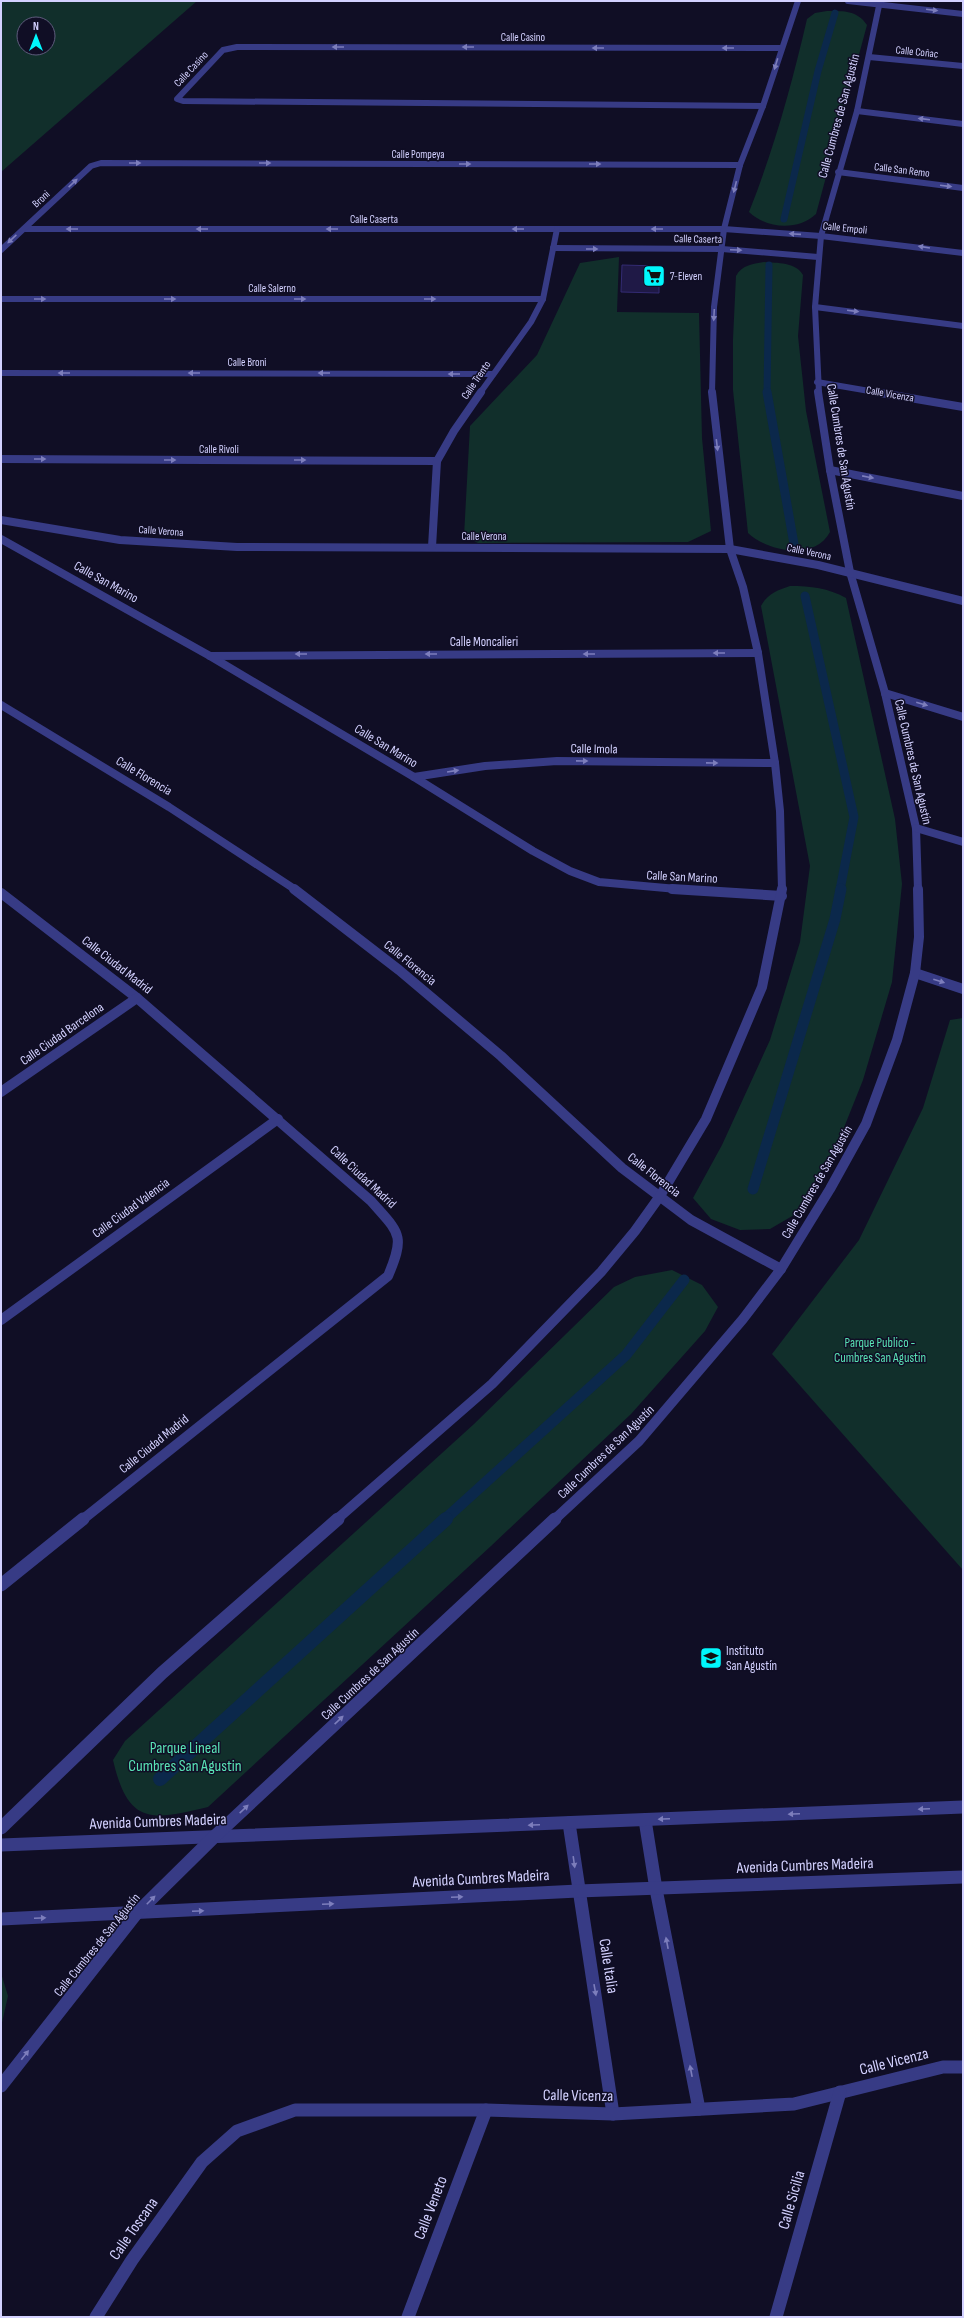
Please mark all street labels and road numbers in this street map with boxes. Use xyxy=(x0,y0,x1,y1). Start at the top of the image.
street label: Calle Casino xyxy=(501,31,546,44)
street label: Calle Coñac xyxy=(895,43,939,61)
street label: Calle Casino xyxy=(171,48,211,90)
street label: Calle Cumbres de San Agustín xyxy=(815,52,863,180)
street label: Calle Pompeya xyxy=(391,148,445,161)
street label: Calle San Remo xyxy=(873,160,931,180)
street label: Broni xyxy=(30,188,52,210)
street label: Calle Caserta xyxy=(350,213,398,226)
street label: Calle Empoli xyxy=(822,219,868,237)
street label: Calle Caserta xyxy=(674,232,722,246)
street label: Calle Salerno xyxy=(248,282,296,295)
street label: Calle Broni xyxy=(228,356,266,369)
street label: Calle Trento xyxy=(458,358,494,402)
street label: Calle Cumbres de San Agustín xyxy=(823,383,859,511)
street label: Calle Vicenza xyxy=(865,383,915,405)
street label: Calle Rivoli xyxy=(199,443,239,456)
street label: Calle Verona xyxy=(138,523,184,539)
street label: Calle Verona xyxy=(461,530,507,543)
street label: Calle Verona xyxy=(786,541,832,563)
street label: Calle San Marino xyxy=(71,558,141,606)
street label: Calle Moncalieri xyxy=(450,634,518,650)
street label: Calle Cumbres de San Agustín xyxy=(891,698,935,826)
street label: Calle San Marino xyxy=(351,721,421,771)
street label: Calle Imola xyxy=(570,741,618,757)
street label: Calle Florencia xyxy=(113,753,175,799)
street label: Calle San Marino xyxy=(646,867,718,887)
street label: Calle Ciudad Madrid xyxy=(79,933,155,997)
street label: Calle Florencia xyxy=(381,937,439,989)
street label: Calle Ciudad Barcelona xyxy=(17,999,107,1069)
street label: Calle Cumbres de San Agustín xyxy=(778,1123,856,1241)
street label: Calle Ciudad Madrid xyxy=(326,1142,400,1212)
street label: Calle Florencia xyxy=(624,1149,684,1201)
street label: Calle Ciudad Valencia xyxy=(89,1175,173,1241)
street label: Calle Cumbres de San Agustín xyxy=(554,1402,658,1502)
street label: Calle Ciudad Madrid xyxy=(116,1411,192,1477)
street label: Calle Cumbres de San Agustín xyxy=(318,1624,422,1724)
street label: Avenida Cumbres Madeira xyxy=(88,1810,227,1834)
street label: Avenida Cumbres Madeira xyxy=(735,1854,874,1878)
street label: Avenida Cumbres Madeira xyxy=(411,1866,550,1892)
street label: Calle Cumbres de San Agustín xyxy=(50,1890,144,2000)
street label: Calle Italia xyxy=(594,1937,622,1995)
street label: Calle Vicenza xyxy=(858,2044,930,2080)
street label: Calle Vicenza xyxy=(543,2086,613,2106)
street label: Calle Sicilia xyxy=(775,2168,809,2232)
street label: Calle Veneto xyxy=(410,2174,452,2242)
street label: Calle Toscana xyxy=(106,2194,162,2264)

